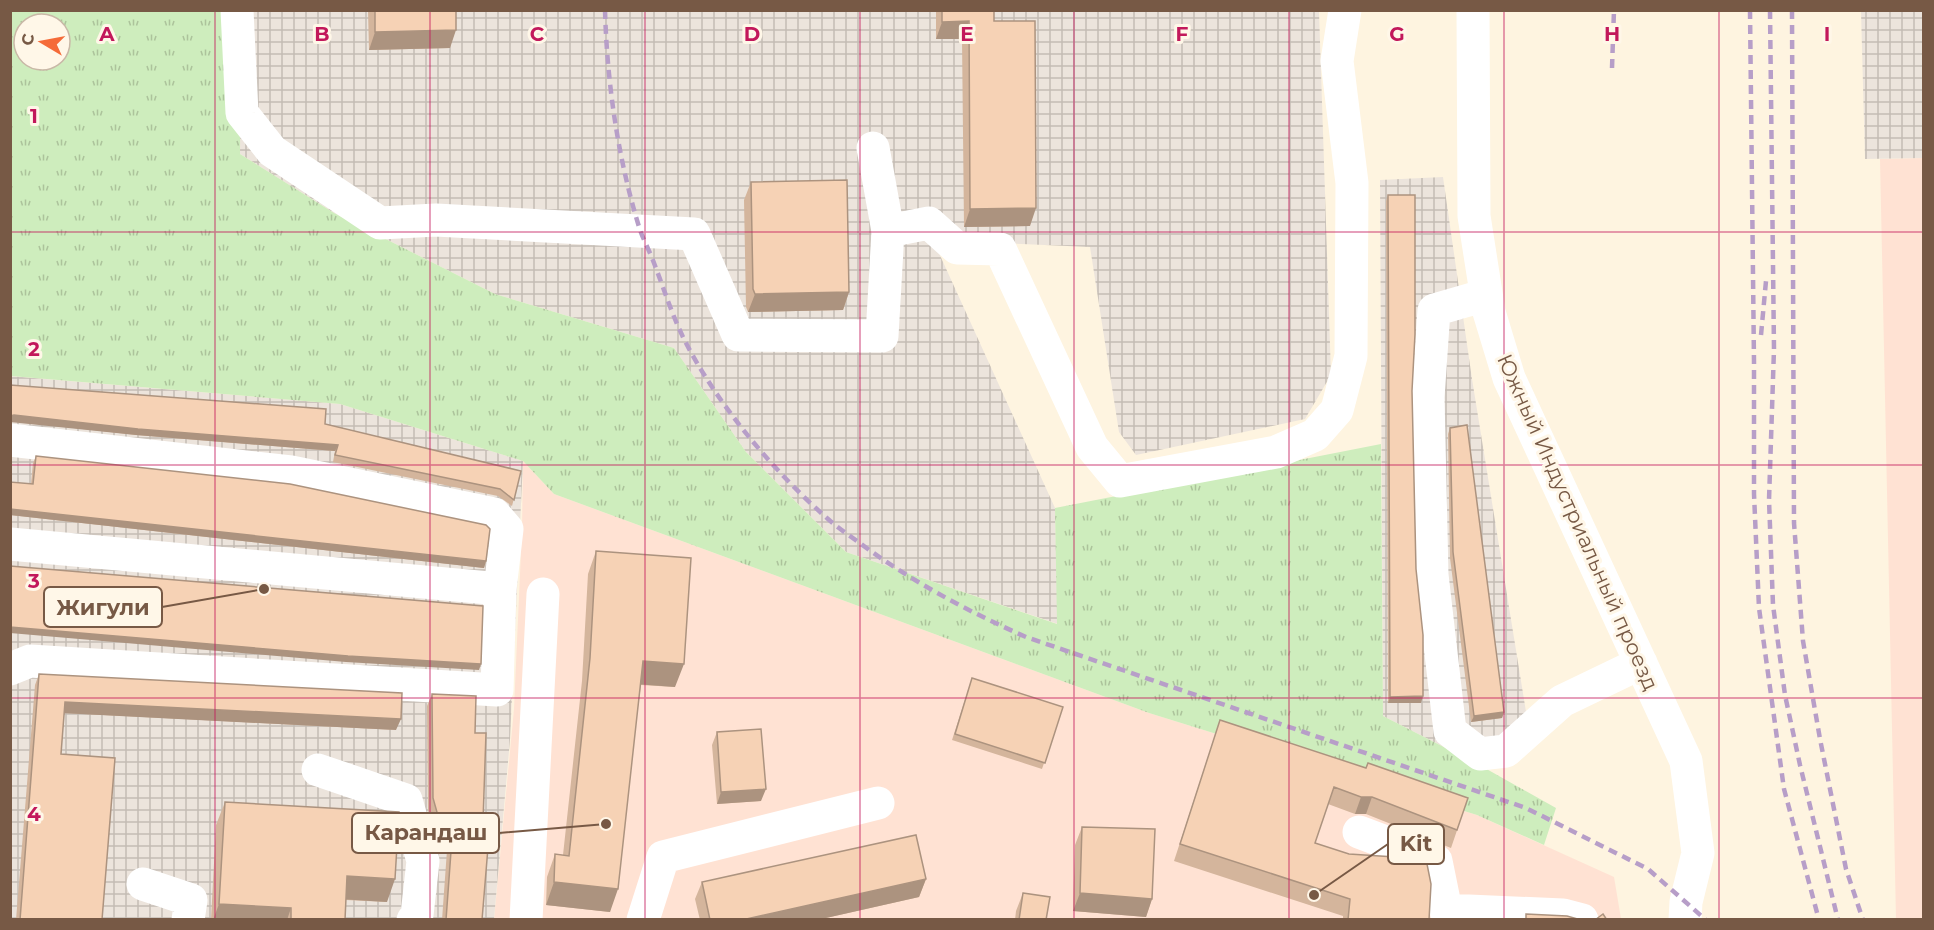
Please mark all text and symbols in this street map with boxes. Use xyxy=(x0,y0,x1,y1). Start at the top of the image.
north arrow xyxy=(12,12,72,72)
text: A xyxy=(98,22,115,46)
text: B xyxy=(314,22,330,46)
text: C xyxy=(530,22,545,46)
text: D xyxy=(744,22,760,46)
text: E xyxy=(960,22,974,46)
text: F xyxy=(1176,22,1189,46)
text: G xyxy=(1389,22,1405,46)
text: H xyxy=(1604,22,1620,46)
text: I xyxy=(1824,22,1830,46)
text: С xyxy=(17,32,38,47)
text: 1 xyxy=(30,104,38,128)
text: 2 xyxy=(28,337,40,361)
street label: Южный Индустриальный проезд xyxy=(1492,350,1664,694)
text: 3 xyxy=(27,569,40,593)
callout: Жигули xyxy=(44,587,162,627)
text: Жигули xyxy=(56,594,150,621)
text: 4 xyxy=(27,802,41,826)
callout: Карандаш xyxy=(352,813,499,853)
text: Карандаш xyxy=(365,819,487,846)
callout: Kit xyxy=(1388,824,1444,864)
text: Kit xyxy=(1400,830,1433,857)

